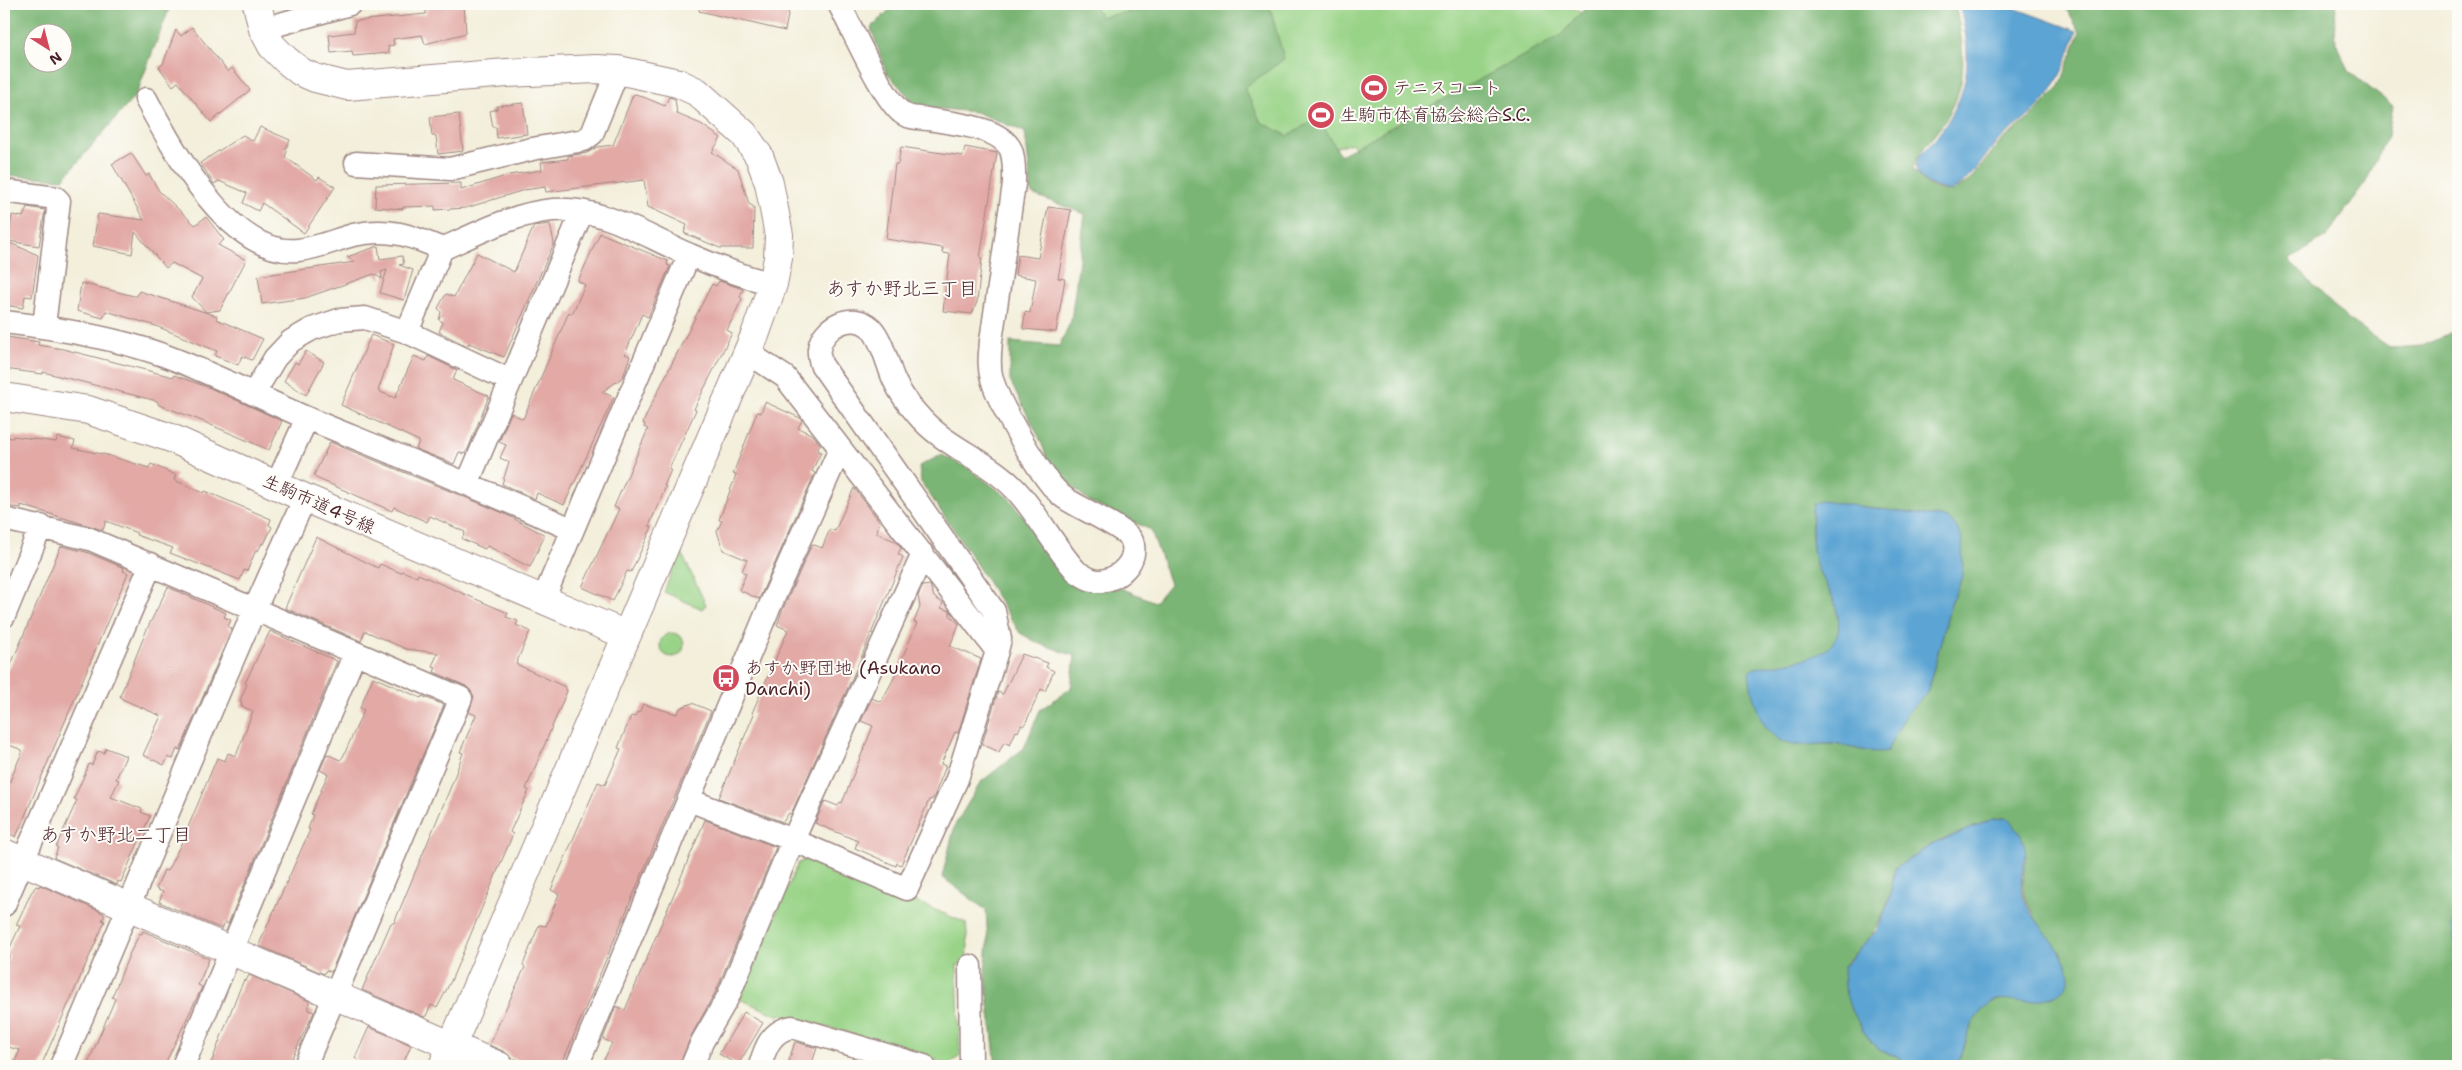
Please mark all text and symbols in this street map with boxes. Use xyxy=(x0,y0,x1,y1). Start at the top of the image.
north arrow xyxy=(22,22,72,72)
text: N xyxy=(46,48,65,69)
sports icon: テニスコート xyxy=(1359,73,1389,103)
place label: テニスコート xyxy=(1393,76,1501,100)
sports icon: 生駒市体育協会総合S.C. xyxy=(1306,100,1336,130)
place label: 生駒市体育協会総合S.C. xyxy=(1340,103,1530,127)
district label: あすか野北三丁目 xyxy=(826,276,978,301)
street label: 生駒市道4号線 xyxy=(259,469,379,539)
place label: あすか野団地 (Asukano Danchi) xyxy=(745,656,941,701)
bus stop icon: あすか野団地 (Asukano Danchi) xyxy=(711,663,741,693)
district label: あすか野北二丁目 xyxy=(40,822,192,847)

